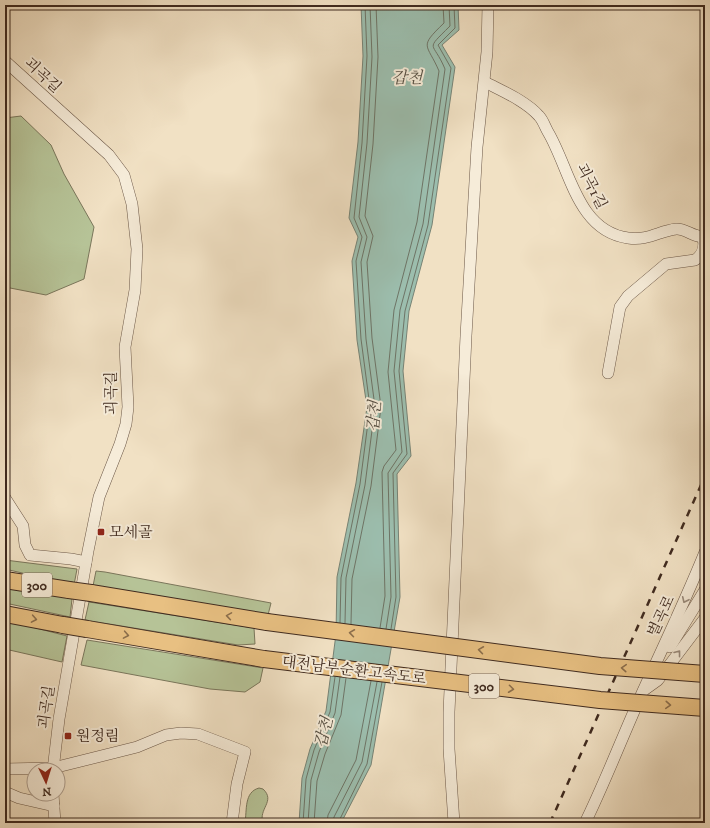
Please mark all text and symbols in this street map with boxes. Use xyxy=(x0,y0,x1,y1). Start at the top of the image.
street label: 괴곡길 xyxy=(20,54,65,97)
water label: 갑천 xyxy=(392,68,424,88)
street label: 괴곡1길 xyxy=(572,160,611,212)
street label: 괴곡길 xyxy=(102,371,121,415)
water label: 갑천 xyxy=(363,398,385,432)
place label: 모세골 xyxy=(109,523,153,542)
marker: 모세골 xyxy=(96,527,106,537)
road number: 300 xyxy=(22,573,52,597)
street label: 벌곡로 xyxy=(644,592,679,640)
one-way arrow xyxy=(682,596,690,604)
one-way arrow xyxy=(226,612,232,621)
one-way arrow xyxy=(31,615,37,623)
one-way arrow xyxy=(349,629,356,638)
one-way arrow xyxy=(123,630,129,639)
one-way arrow xyxy=(478,646,484,655)
one-way arrow xyxy=(674,651,681,658)
street label: 대전남부순환고속도로 xyxy=(281,652,428,689)
one-way arrow xyxy=(621,664,627,673)
road number: 300 xyxy=(469,674,499,698)
street label: 괴곡길 xyxy=(34,684,59,730)
one-way arrow xyxy=(508,685,514,694)
one-way arrow xyxy=(665,701,671,710)
water label: 갑천 xyxy=(311,713,338,750)
place label: 원정림 xyxy=(76,727,119,746)
marker: 원정림 xyxy=(63,731,73,741)
north arrow xyxy=(26,762,66,802)
text: N xyxy=(42,784,52,798)

